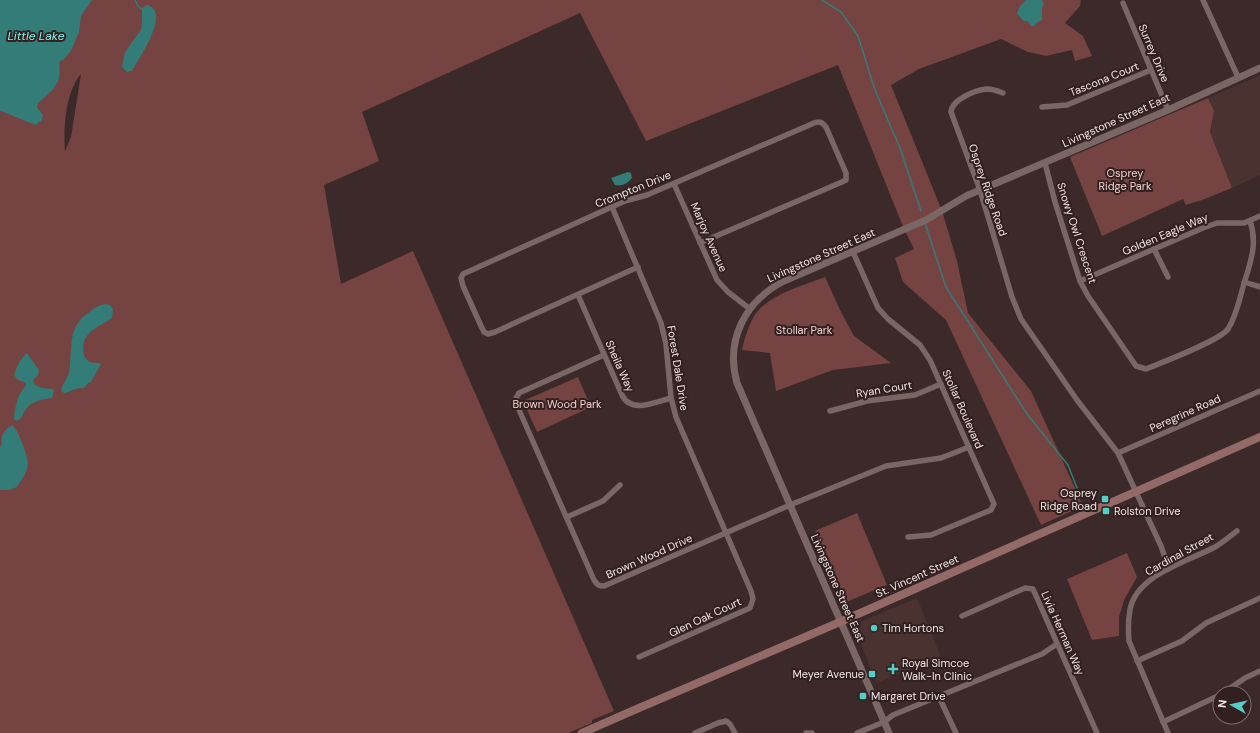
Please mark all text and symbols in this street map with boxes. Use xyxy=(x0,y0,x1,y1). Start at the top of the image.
street label: Surrey Drive xyxy=(1135,22,1173,84)
water label: Little Lake xyxy=(7,28,65,44)
street label: Tascona Court xyxy=(1067,59,1141,99)
street label: Livingstone Street East xyxy=(1060,90,1172,150)
street label: Osprey Ridge Road xyxy=(966,142,1010,238)
park label: Osprey Ridge Park xyxy=(1099,166,1152,193)
street label: Crompton Drive xyxy=(593,167,673,211)
street label: Snowy Owl Crescent xyxy=(1054,181,1100,285)
street label: Marjoy Avenue xyxy=(687,200,731,274)
street label: Golden Eagle Way xyxy=(1120,210,1210,258)
street label: Livingstone Street East xyxy=(765,225,877,285)
park label: Stollar Park xyxy=(776,323,833,337)
street label: Forest Dale Drive xyxy=(664,324,692,412)
street label: Sheila Way xyxy=(602,338,638,394)
street label: Stollar Boulevard xyxy=(939,367,987,451)
street label: Ryan Court xyxy=(855,378,913,400)
street label: Peregrine Road xyxy=(1147,391,1223,435)
park label: Brown Wood Park xyxy=(512,397,602,411)
place label: Osprey Ridge Road xyxy=(1040,486,1097,513)
marker: Osprey Ridge Road xyxy=(1100,494,1110,504)
place label: Rolston Drive xyxy=(1114,504,1180,518)
marker: Rolston Drive xyxy=(1101,506,1111,516)
street label: Cardinal Street xyxy=(1142,529,1216,579)
street label: Brown Wood Drive xyxy=(603,531,695,581)
street label: Livingstone Street East xyxy=(808,532,868,644)
street label: St. Vincent Street xyxy=(873,551,961,601)
street label: Livia Herman Way xyxy=(1038,589,1088,677)
street label: Glen Oak Court xyxy=(667,594,743,640)
place label: Tim Hortons xyxy=(882,621,944,635)
marker: Tim Hortons xyxy=(869,623,879,633)
place label: Royal Simcoe Walk-In Clinic xyxy=(902,656,972,683)
marker: Royal Simcoe Walk-In Clinic xyxy=(887,663,899,675)
place label: Meyer Avenue xyxy=(793,667,864,681)
marker: Meyer Avenue xyxy=(867,669,877,679)
north arrow xyxy=(1212,685,1252,725)
place label: Margaret Drive xyxy=(871,689,946,703)
marker: Margaret Drive xyxy=(858,691,868,701)
text: N xyxy=(1215,699,1230,709)

